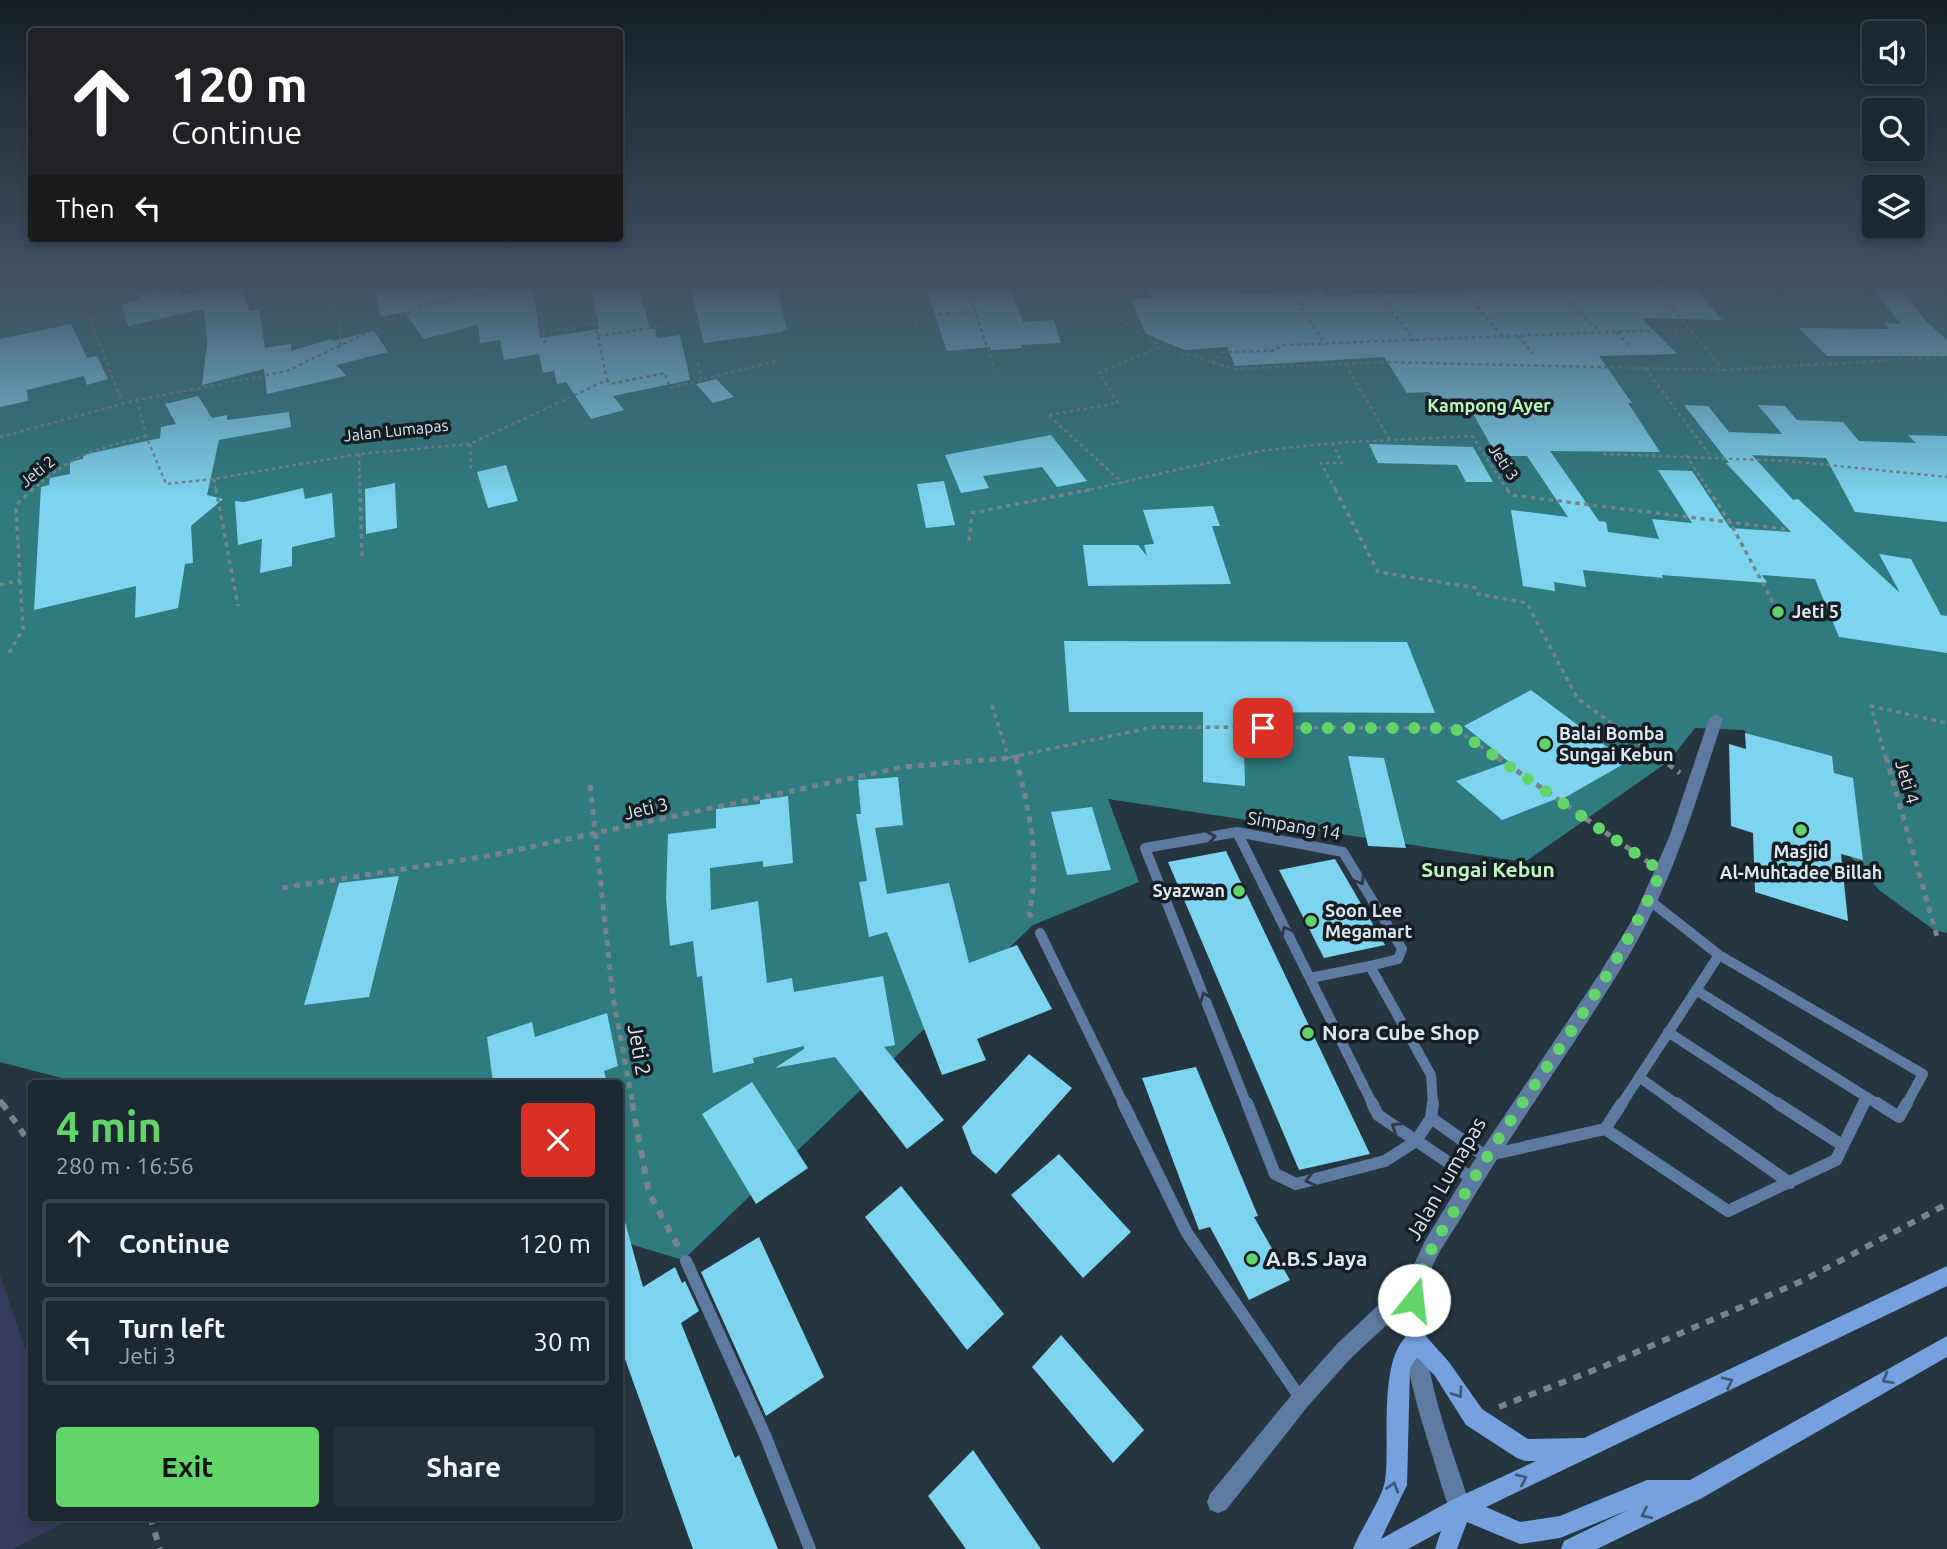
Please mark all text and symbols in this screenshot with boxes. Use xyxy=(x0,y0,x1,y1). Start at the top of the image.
map controls xyxy=(1862,21,1925,238)
button: sound xyxy=(1862,21,1925,84)
icon: ahead xyxy=(56,56,147,147)
text: 120 m xyxy=(171,56,308,111)
button: search xyxy=(1862,98,1925,161)
text: Continue xyxy=(171,114,302,150)
button: layers xyxy=(1862,175,1925,238)
icon: left xyxy=(129,189,167,227)
text: Then xyxy=(56,194,115,223)
district label: Kampong Ayer xyxy=(1427,395,1551,415)
street label: Jalan Lumapas xyxy=(343,416,449,444)
street label: Jeti 3 xyxy=(1485,441,1523,483)
street label: Jeti 2 xyxy=(16,452,58,490)
place label: Jeti 5 xyxy=(1792,601,1839,621)
marker: Jeti 5 xyxy=(1770,604,1786,620)
pin xyxy=(1233,698,1293,758)
icon: arrive xyxy=(1244,709,1282,747)
place label: Balai Bomba Sungai Kebun xyxy=(1559,723,1674,764)
marker: Balai Bomba Sungai Kebun xyxy=(1537,736,1553,752)
street label: Jeti 4 xyxy=(1892,758,1924,806)
street label: Jeti 3 xyxy=(622,793,670,823)
street label: Simpang 14 xyxy=(1246,807,1342,843)
marker: Masjid Al-Muhtadee Billah xyxy=(1793,822,1809,838)
one-way arrow xyxy=(1205,830,1217,845)
place label: Masjid Al-Muhtadee Billah xyxy=(1720,841,1882,882)
district label: Sungai Kebun xyxy=(1421,857,1555,881)
one-way arrow xyxy=(1352,873,1365,886)
place label: Syazwan xyxy=(1153,880,1225,900)
marker: Syazwan xyxy=(1231,883,1247,899)
place label: Soon Lee Megamart xyxy=(1325,900,1412,941)
marker: Soon Lee Megamart xyxy=(1303,913,1319,929)
one-way arrow xyxy=(1281,926,1295,938)
one-way arrow xyxy=(1199,992,1213,1004)
place label: Nora Cube Shop xyxy=(1322,1020,1480,1044)
street label: Jeti 2 xyxy=(624,1022,656,1077)
marker: Nora Cube Shop xyxy=(1300,1025,1316,1041)
text: 4 min xyxy=(56,1103,162,1150)
button: close xyxy=(521,1103,595,1177)
street label: Jalan Lumapas xyxy=(1400,1113,1490,1244)
one-way arrow xyxy=(1391,1123,1404,1135)
text: 280 m · 16:56 xyxy=(56,1153,194,1178)
one-way arrow xyxy=(1304,1172,1316,1186)
icon: ahead xyxy=(60,1224,98,1262)
text: Continue xyxy=(119,1229,230,1258)
text: 120 m xyxy=(519,1229,591,1258)
place label: A.B.S Jaya xyxy=(1266,1246,1367,1270)
marker: A.B.S Jaya xyxy=(1244,1251,1260,1267)
position arrow xyxy=(1377,1263,1451,1337)
text: Turn left xyxy=(119,1314,225,1343)
icon: left xyxy=(60,1322,98,1360)
text: 30 m xyxy=(533,1327,591,1356)
text: Jeti 3 xyxy=(119,1343,176,1368)
one-way arrow xyxy=(1882,1371,1895,1384)
one-way arrow xyxy=(1721,1377,1733,1391)
one-way arrow xyxy=(1450,1385,1462,1398)
button: Exit xyxy=(56,1427,319,1507)
button: Share xyxy=(333,1427,595,1507)
one-way arrow xyxy=(1515,1473,1527,1487)
one-way arrow xyxy=(1384,1482,1399,1494)
one-way arrow xyxy=(1641,1506,1653,1520)

